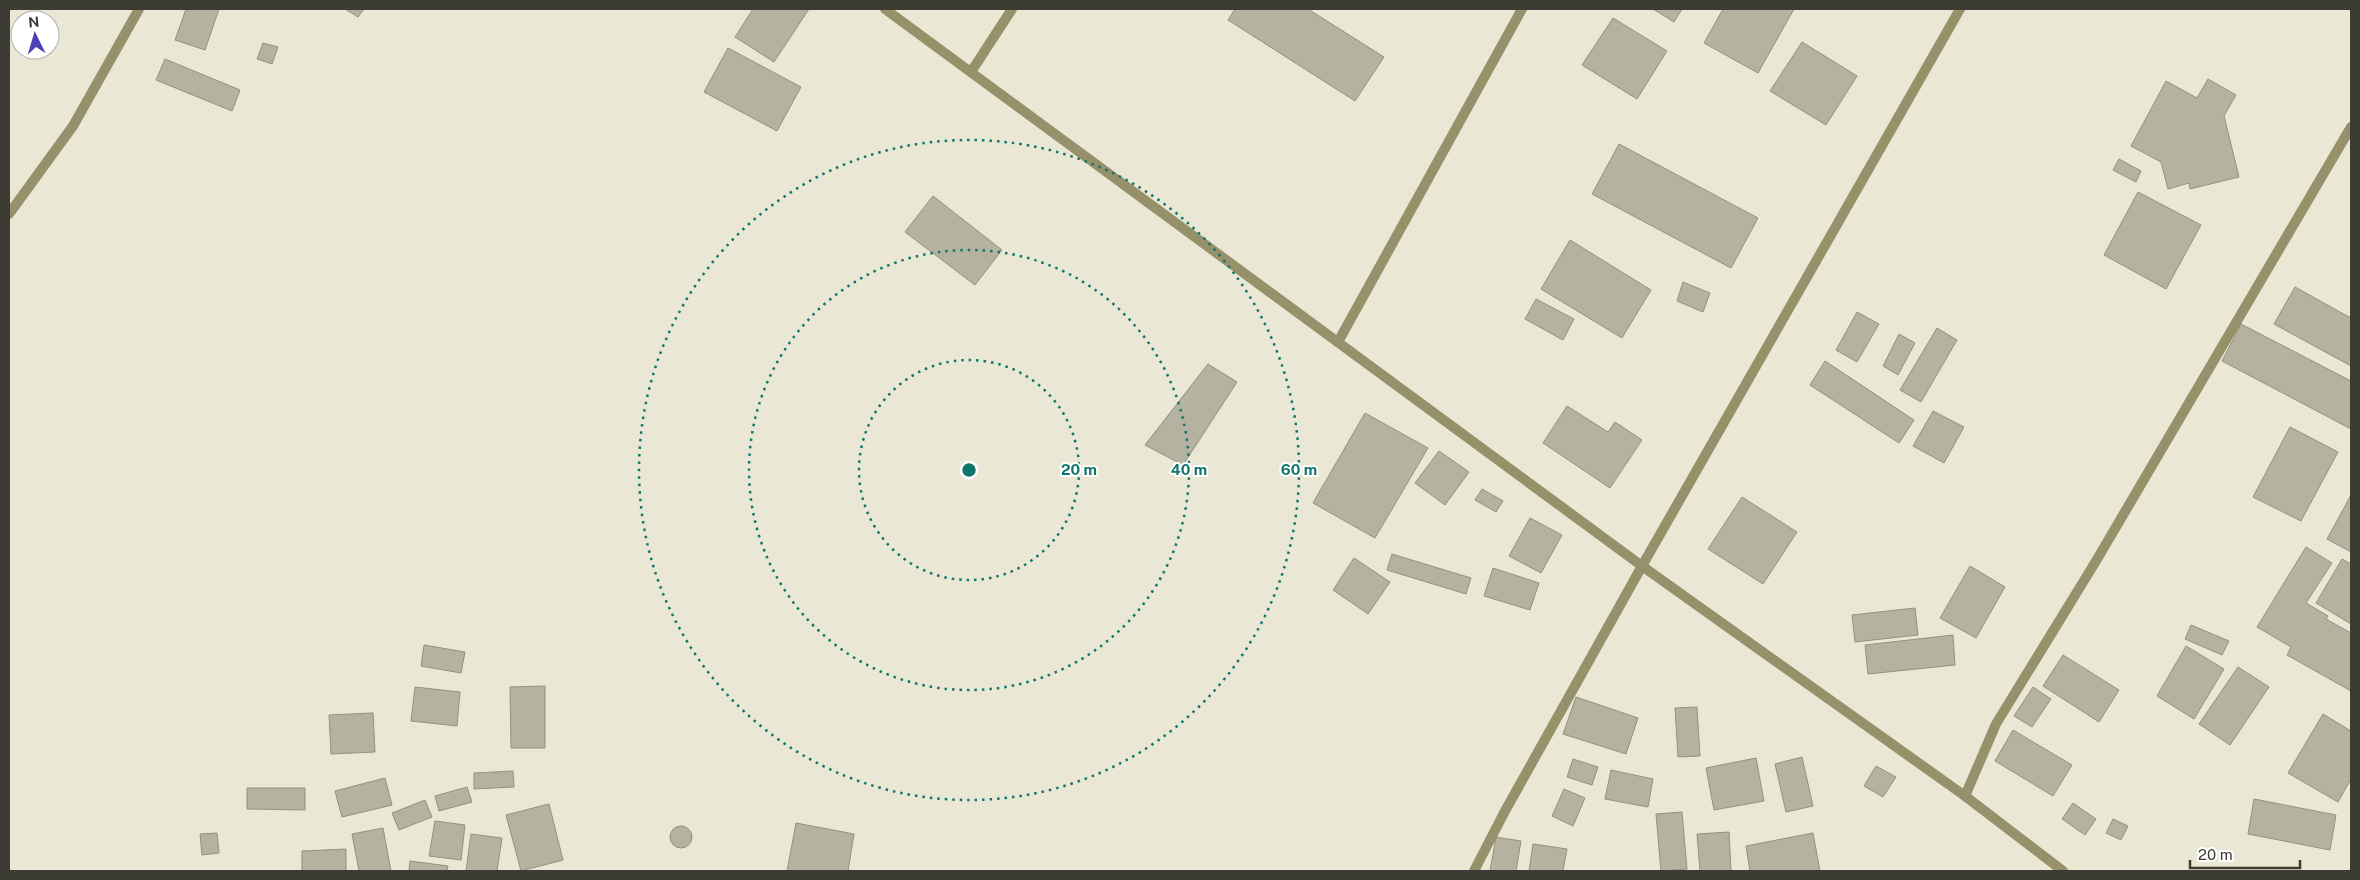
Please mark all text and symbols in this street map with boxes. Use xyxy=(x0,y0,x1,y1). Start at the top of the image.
north arrow xyxy=(10,10,60,60)
text: N xyxy=(28,14,40,30)
centre of rings xyxy=(960,461,978,479)
text: 20 m xyxy=(1061,461,1097,478)
text: 40 m xyxy=(1171,461,1207,478)
text: 60 m xyxy=(1281,461,1317,478)
scale bar xyxy=(2190,838,2300,870)
text: 20 m xyxy=(2198,846,2233,863)

